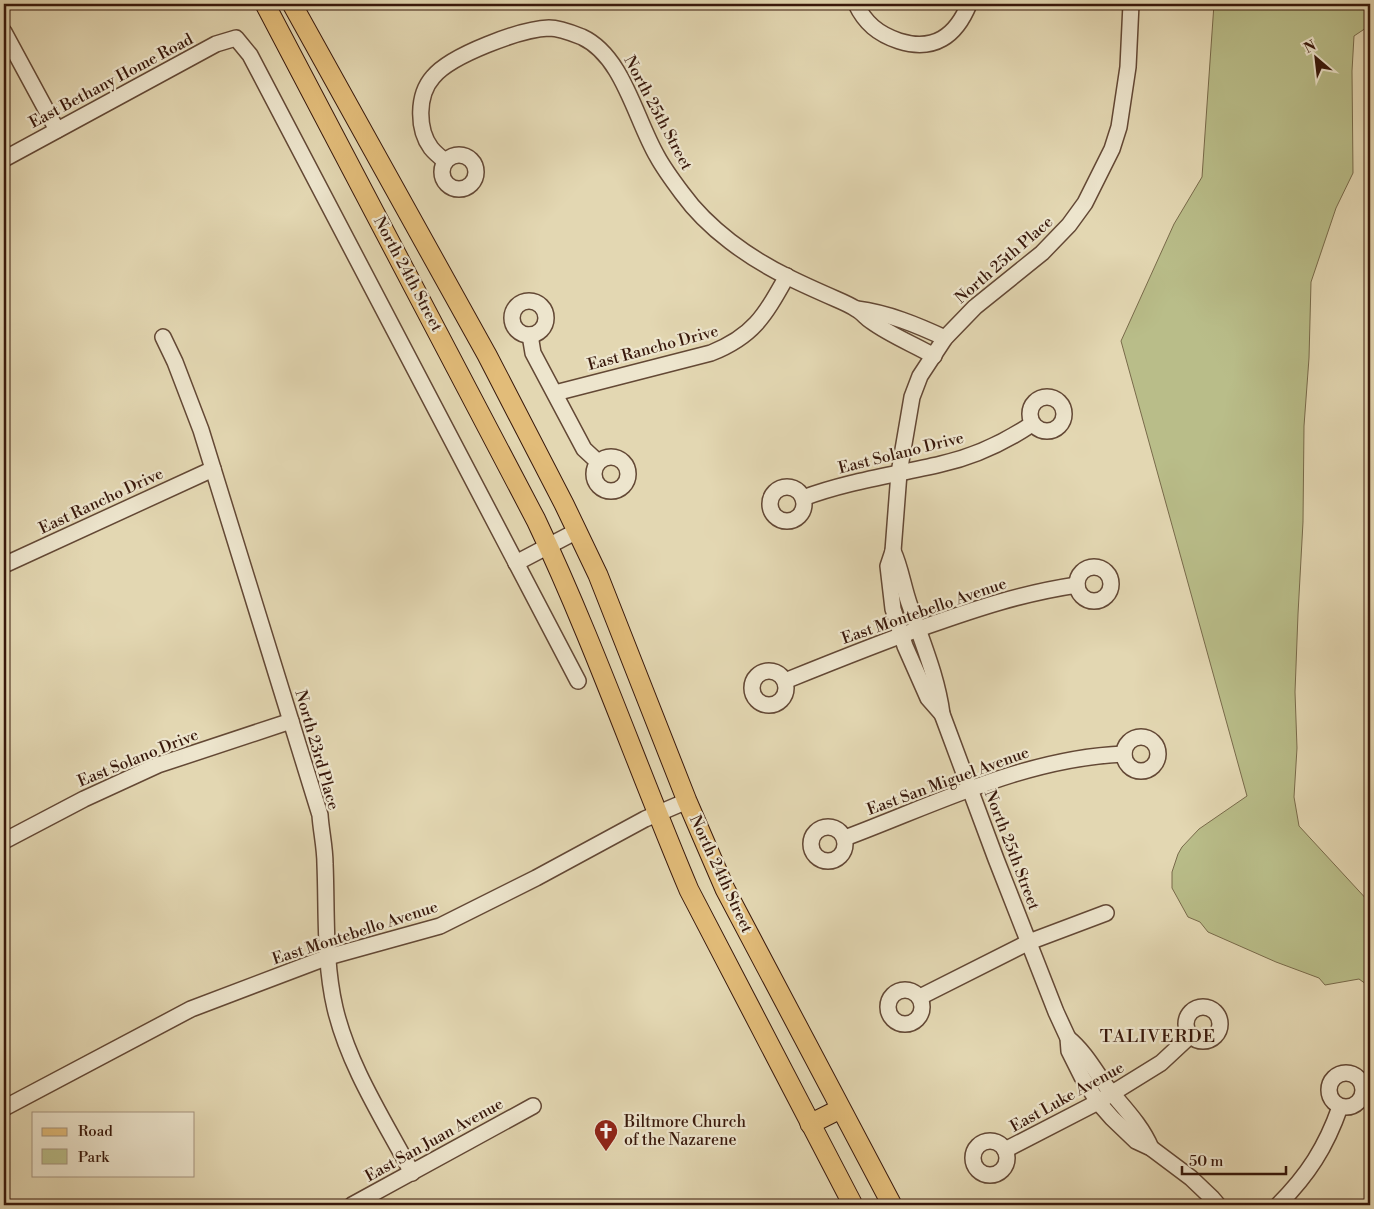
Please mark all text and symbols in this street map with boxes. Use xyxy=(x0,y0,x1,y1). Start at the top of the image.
street label: East Bethany Home Road xyxy=(26,29,196,133)
north arrow xyxy=(1292,32,1342,82)
text: N xyxy=(1301,37,1319,58)
street label: North 25th Street xyxy=(619,52,697,174)
street label: North 25th Place xyxy=(951,212,1057,308)
street label: North 24th Street xyxy=(369,213,447,335)
street label: East Rancho Drive xyxy=(585,321,721,375)
street label: East Solano Drive xyxy=(836,428,966,478)
street label: East Rancho Drive xyxy=(36,463,166,539)
street label: East Montebello Avenue xyxy=(839,573,1009,649)
street label: North 23rd Place xyxy=(290,688,344,812)
street label: East Solano Drive xyxy=(75,725,201,791)
street label: East San Miguel Avenue xyxy=(864,742,1032,820)
street label: North 25th Street xyxy=(980,787,1044,913)
street label: North 24th Street xyxy=(685,812,757,936)
street label: East Montebello Avenue xyxy=(270,897,440,969)
district label: TALIVERDE xyxy=(1100,1025,1216,1048)
street label: East Luke Avenue xyxy=(1006,1057,1128,1137)
street label: East San Juan Avenue xyxy=(361,1094,507,1186)
legend xyxy=(32,1112,195,1176)
place label: Biltmore Church of the Nazarene xyxy=(623,1112,746,1150)
church icon: Biltmore Church of the Nazarene xyxy=(593,1118,619,1152)
text: Road xyxy=(78,1122,113,1141)
scale bar xyxy=(1182,1144,1285,1176)
text: Park xyxy=(78,1148,110,1167)
text: 50 m xyxy=(1189,1152,1223,1171)

